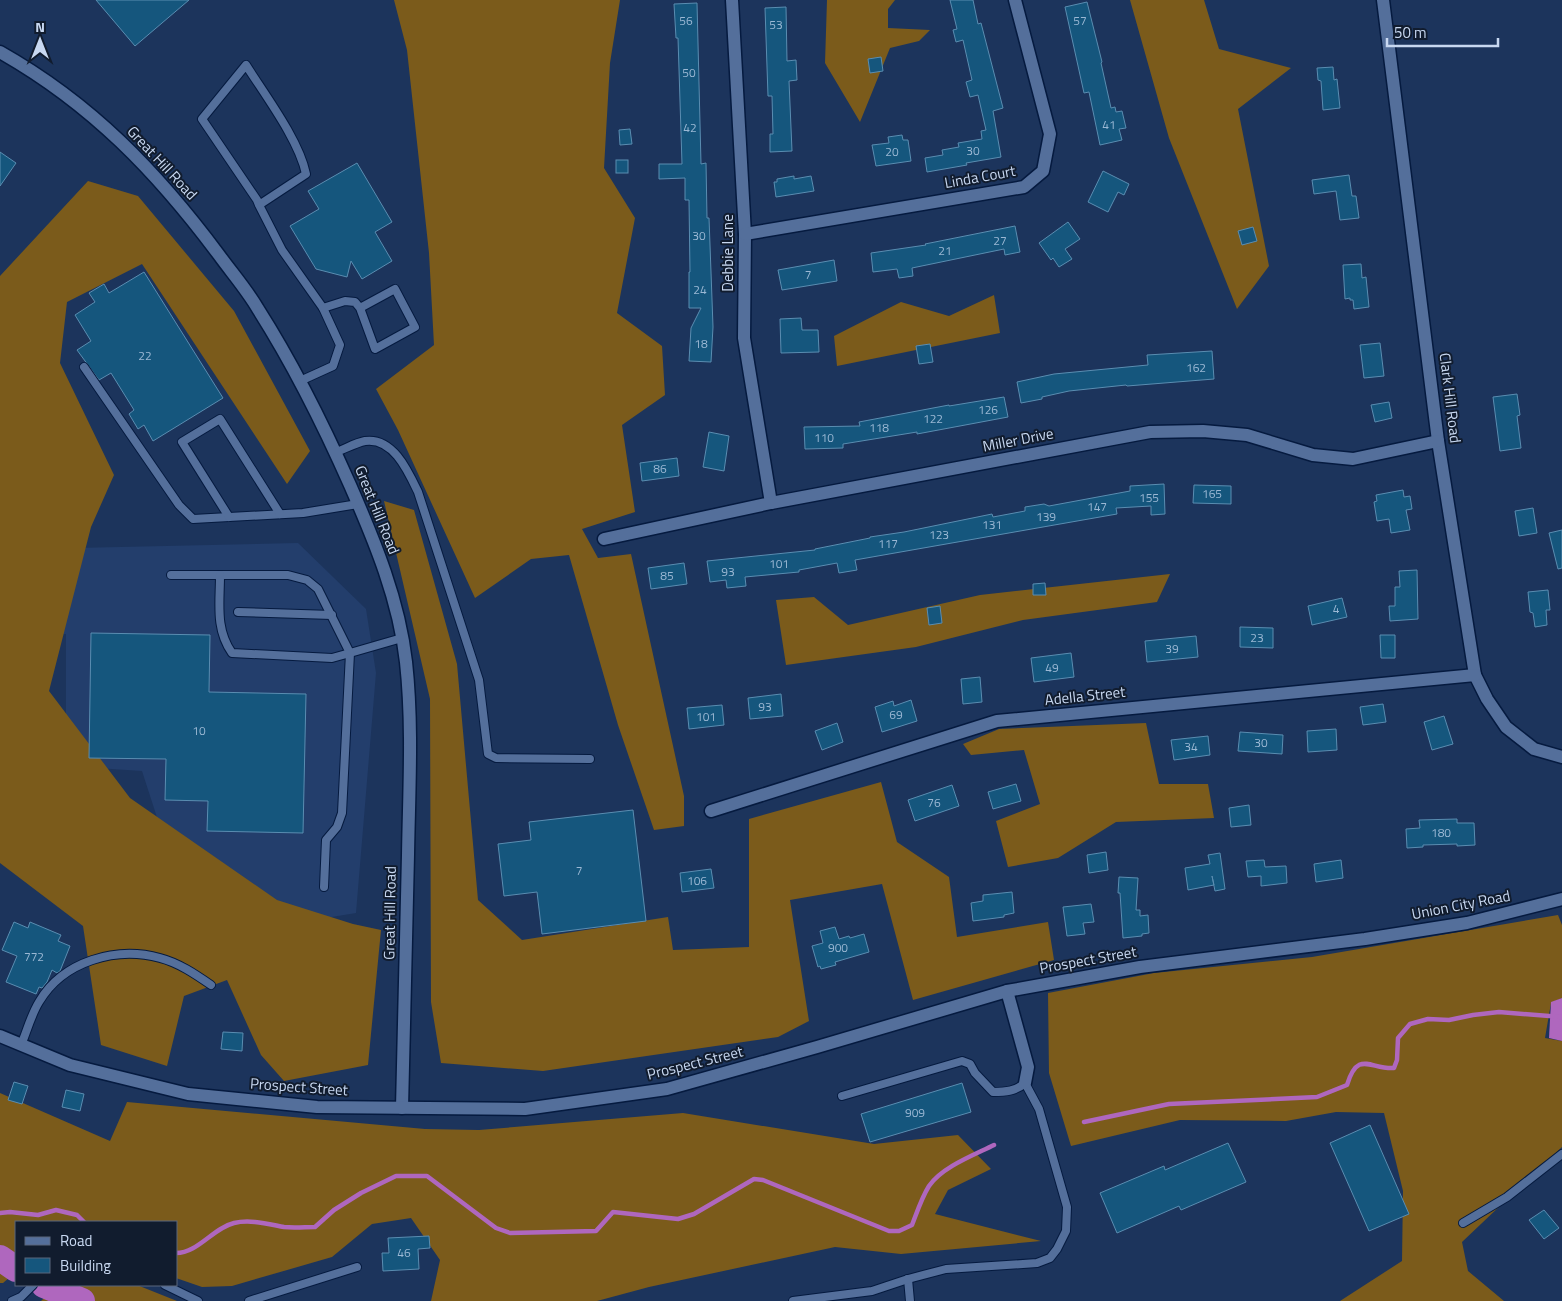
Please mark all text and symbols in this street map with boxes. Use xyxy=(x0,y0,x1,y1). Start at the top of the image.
house number: 56 xyxy=(679,11,693,30)
house number: 57 xyxy=(1073,11,1087,30)
north arrow xyxy=(15,15,65,65)
house number: 53 xyxy=(769,15,783,34)
scale bar xyxy=(1387,15,1498,47)
text: N xyxy=(35,16,45,37)
text: 50 m xyxy=(1394,21,1427,44)
house number: 50 xyxy=(682,63,696,82)
house number: 41 xyxy=(1102,115,1116,134)
house number: 42 xyxy=(683,118,697,137)
street label: Great Hill Road xyxy=(122,120,203,205)
house number: 30 xyxy=(966,141,980,160)
house number: 20 xyxy=(885,142,899,161)
street label: Linda Court xyxy=(943,159,1018,194)
street label: Debbie Lane xyxy=(716,214,739,292)
house number: 30 xyxy=(692,226,706,245)
house number: 27 xyxy=(993,231,1007,250)
house number: 21 xyxy=(938,241,952,260)
house number: 7 xyxy=(805,265,811,284)
house number: 24 xyxy=(693,280,707,299)
house number: 18 xyxy=(694,334,708,353)
house number: 22 xyxy=(138,346,152,365)
street label: Clark Hill Road xyxy=(1434,351,1467,444)
house number: 162 xyxy=(1186,358,1206,377)
house number: 126 xyxy=(978,400,998,419)
house number: 122 xyxy=(923,409,943,428)
house number: 118 xyxy=(869,418,889,437)
street label: Miller Drive xyxy=(981,421,1055,458)
house number: 110 xyxy=(814,428,834,447)
house number: 86 xyxy=(653,459,667,478)
street label: Great Hill Road xyxy=(349,462,406,558)
house number: 165 xyxy=(1202,484,1222,503)
house number: 155 xyxy=(1139,488,1159,507)
house number: 147 xyxy=(1087,497,1107,516)
house number: 139 xyxy=(1036,507,1056,526)
house number: 131 xyxy=(982,515,1002,534)
house number: 123 xyxy=(929,525,949,544)
house number: 117 xyxy=(878,534,898,553)
house number: 101 xyxy=(769,554,789,573)
house number: 93 xyxy=(721,562,735,581)
house number: 85 xyxy=(660,566,674,585)
house number: 4 xyxy=(1333,599,1340,618)
house number: 23 xyxy=(1250,628,1264,647)
house number: 39 xyxy=(1165,639,1179,658)
house number: 49 xyxy=(1045,658,1059,677)
street label: Adella Street xyxy=(1044,680,1127,711)
house number: 93 xyxy=(758,697,772,716)
house number: 69 xyxy=(889,705,903,724)
house number: 101 xyxy=(696,707,716,726)
house number: 10 xyxy=(192,721,206,740)
house number: 30 xyxy=(1254,733,1268,752)
house number: 34 xyxy=(1184,737,1198,756)
house number: 76 xyxy=(927,793,941,812)
house number: 180 xyxy=(1431,823,1451,842)
house number: 7 xyxy=(576,861,582,880)
street label: Great Hill Road xyxy=(377,866,402,960)
house number: 106 xyxy=(687,871,707,890)
street label: Union City Road xyxy=(1410,884,1512,925)
house number: 900 xyxy=(828,938,848,957)
street label: Prospect Street xyxy=(1038,940,1139,979)
house number: 772 xyxy=(24,947,44,966)
street label: Prospect Street xyxy=(645,1039,746,1086)
street label: Prospect Street xyxy=(249,1072,349,1101)
house number: 909 xyxy=(905,1103,925,1122)
legend xyxy=(15,1221,178,1286)
text: Road xyxy=(60,1229,92,1252)
house number: 46 xyxy=(397,1243,411,1262)
text: Building xyxy=(60,1254,111,1277)

